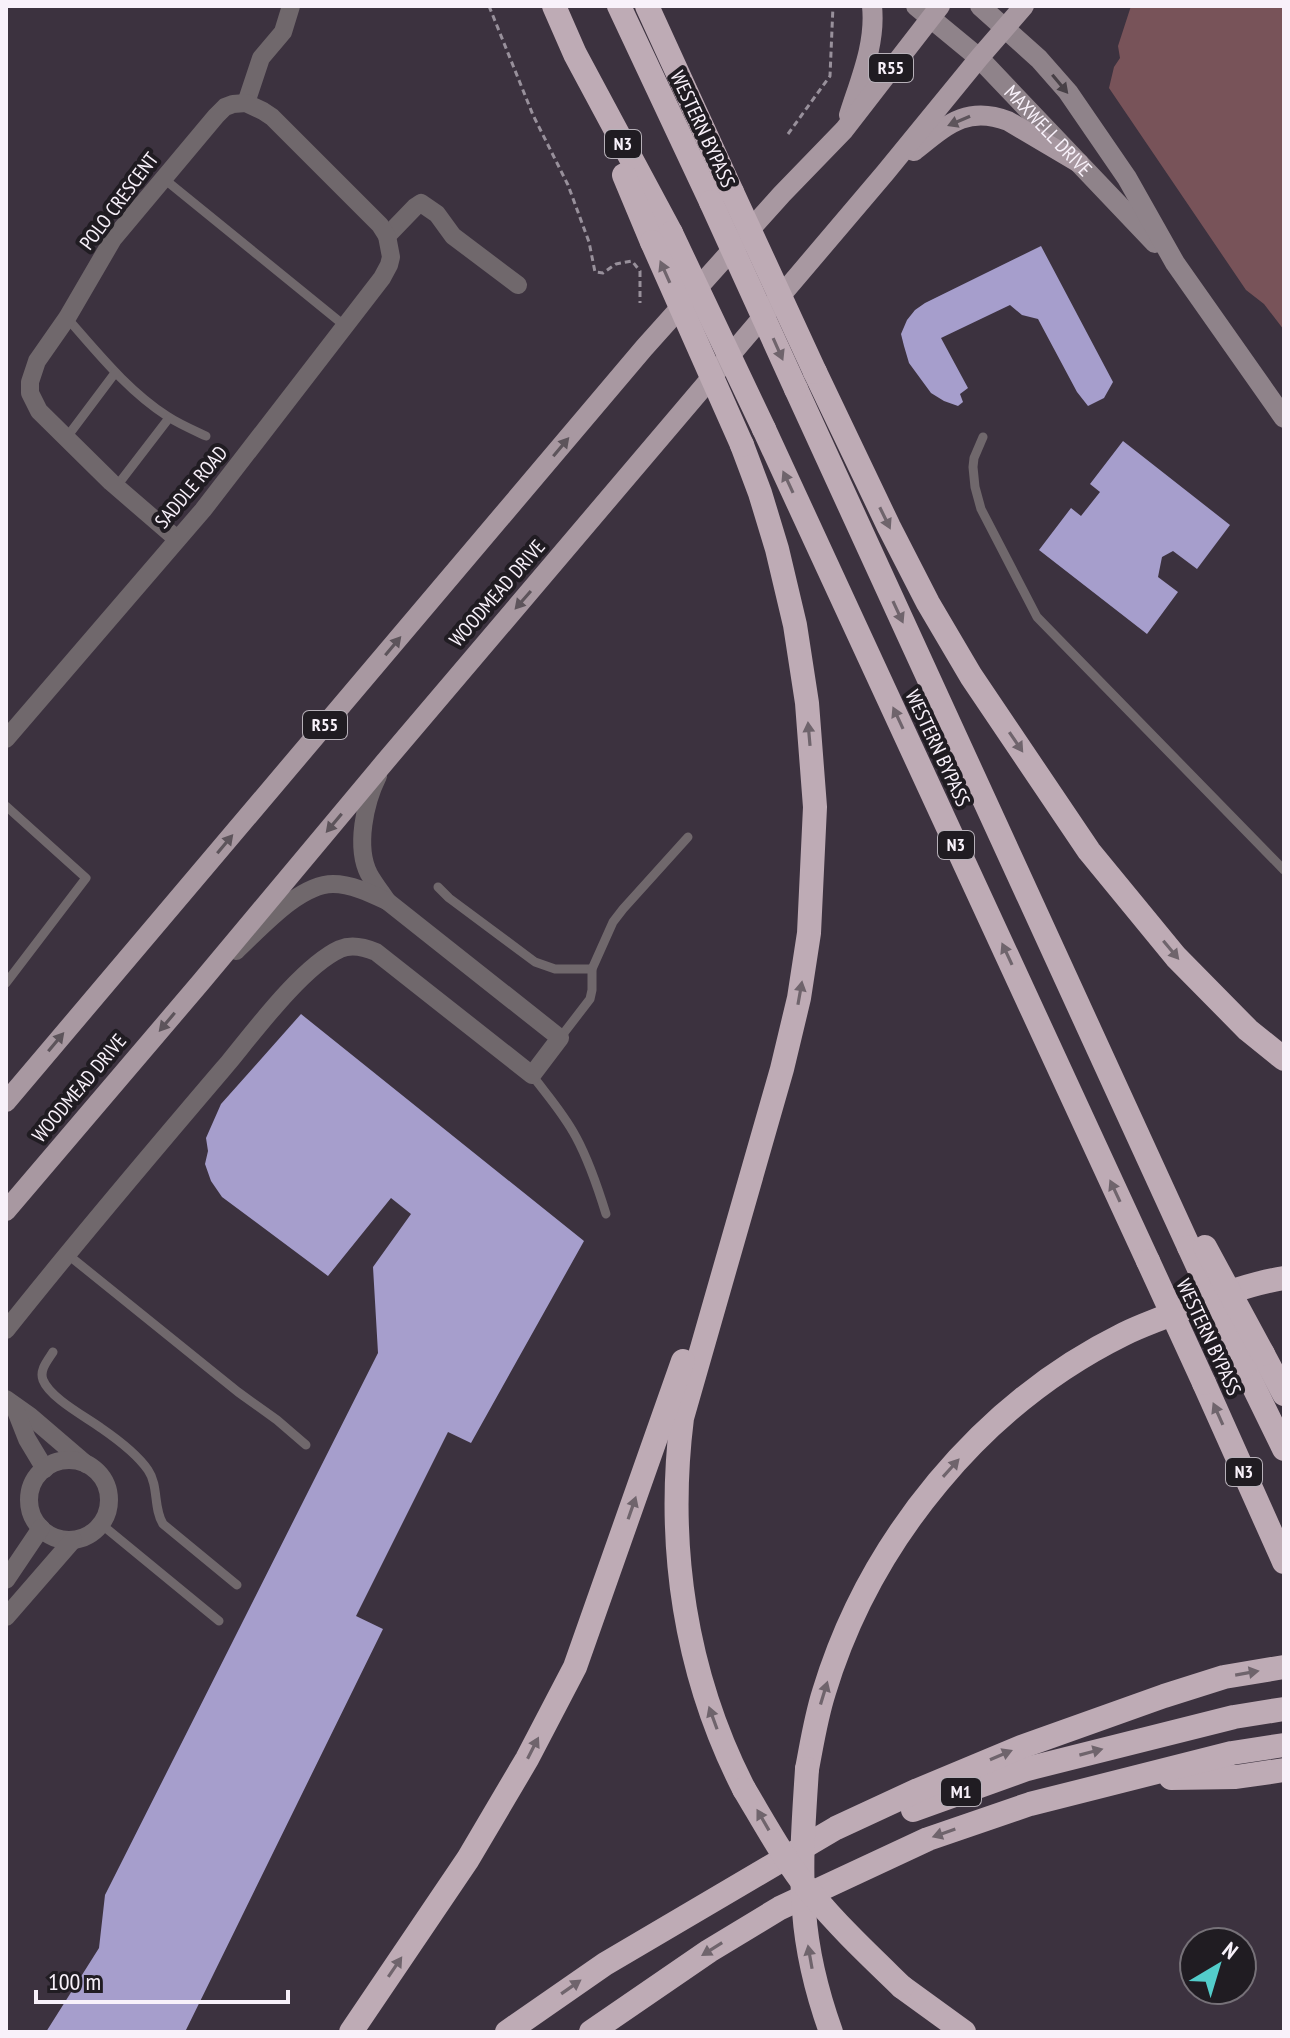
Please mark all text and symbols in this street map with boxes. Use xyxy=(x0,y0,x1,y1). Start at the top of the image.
road number: R55 xyxy=(869,54,913,82)
street label: WESTERN BYPASS xyxy=(665,67,741,191)
one-way arrow xyxy=(1051,74,1068,94)
street label: MAXWELL DRIVE xyxy=(999,80,1098,182)
one-way arrow xyxy=(946,115,970,128)
road number: N3 xyxy=(605,130,641,158)
street label: POLO CRESCENT xyxy=(74,147,164,255)
one-way arrow xyxy=(658,260,672,283)
one-way arrow xyxy=(771,337,785,361)
one-way arrow xyxy=(552,438,569,458)
street label: SADDLE ROAD xyxy=(149,440,233,534)
one-way arrow xyxy=(781,471,795,494)
one-way arrow xyxy=(878,507,891,530)
street label: WOODMEAD DRIVE xyxy=(443,534,551,652)
one-way arrow xyxy=(515,590,532,610)
one-way arrow xyxy=(892,601,905,624)
one-way arrow xyxy=(384,636,401,656)
street label: WESTERN BYPASS xyxy=(900,686,976,810)
one-way arrow xyxy=(891,706,905,730)
road number: R55 xyxy=(303,711,347,739)
one-way arrow xyxy=(803,721,816,746)
one-way arrow xyxy=(1008,731,1023,753)
one-way arrow xyxy=(326,813,343,833)
road number: N3 xyxy=(938,831,974,859)
one-way arrow xyxy=(216,834,233,854)
one-way arrow xyxy=(1162,940,1179,960)
one-way arrow xyxy=(1000,943,1014,966)
one-way arrow xyxy=(794,980,806,1005)
one-way arrow xyxy=(159,1012,176,1032)
street label: WOODMEAD DRIVE xyxy=(26,1028,132,1148)
one-way arrow xyxy=(47,1033,65,1052)
one-way arrow xyxy=(1108,1179,1122,1202)
street label: WESTERN BYPASS xyxy=(1171,1275,1247,1399)
one-way arrow xyxy=(1211,1402,1224,1426)
one-way arrow xyxy=(941,1458,959,1477)
road number: N3 xyxy=(1226,1458,1262,1486)
one-way arrow xyxy=(627,1495,639,1519)
one-way arrow xyxy=(1235,1667,1260,1679)
one-way arrow xyxy=(818,1680,831,1704)
one-way arrow xyxy=(706,1705,719,1729)
one-way arrow xyxy=(527,1736,540,1759)
one-way arrow xyxy=(1079,1745,1104,1757)
one-way arrow xyxy=(989,1749,1013,1762)
road number: M1 xyxy=(941,1778,981,1806)
one-way arrow xyxy=(756,1809,770,1831)
one-way arrow xyxy=(932,1828,956,1840)
north arrow xyxy=(1178,1926,1258,2006)
text: N xyxy=(1217,1936,1244,1965)
one-way arrow xyxy=(702,1942,723,1957)
one-way arrow xyxy=(804,1944,816,1969)
scale bar xyxy=(36,1954,288,2004)
one-way arrow xyxy=(387,1957,402,1978)
text: 100 m xyxy=(48,1966,101,1997)
one-way arrow xyxy=(561,1980,582,1995)

